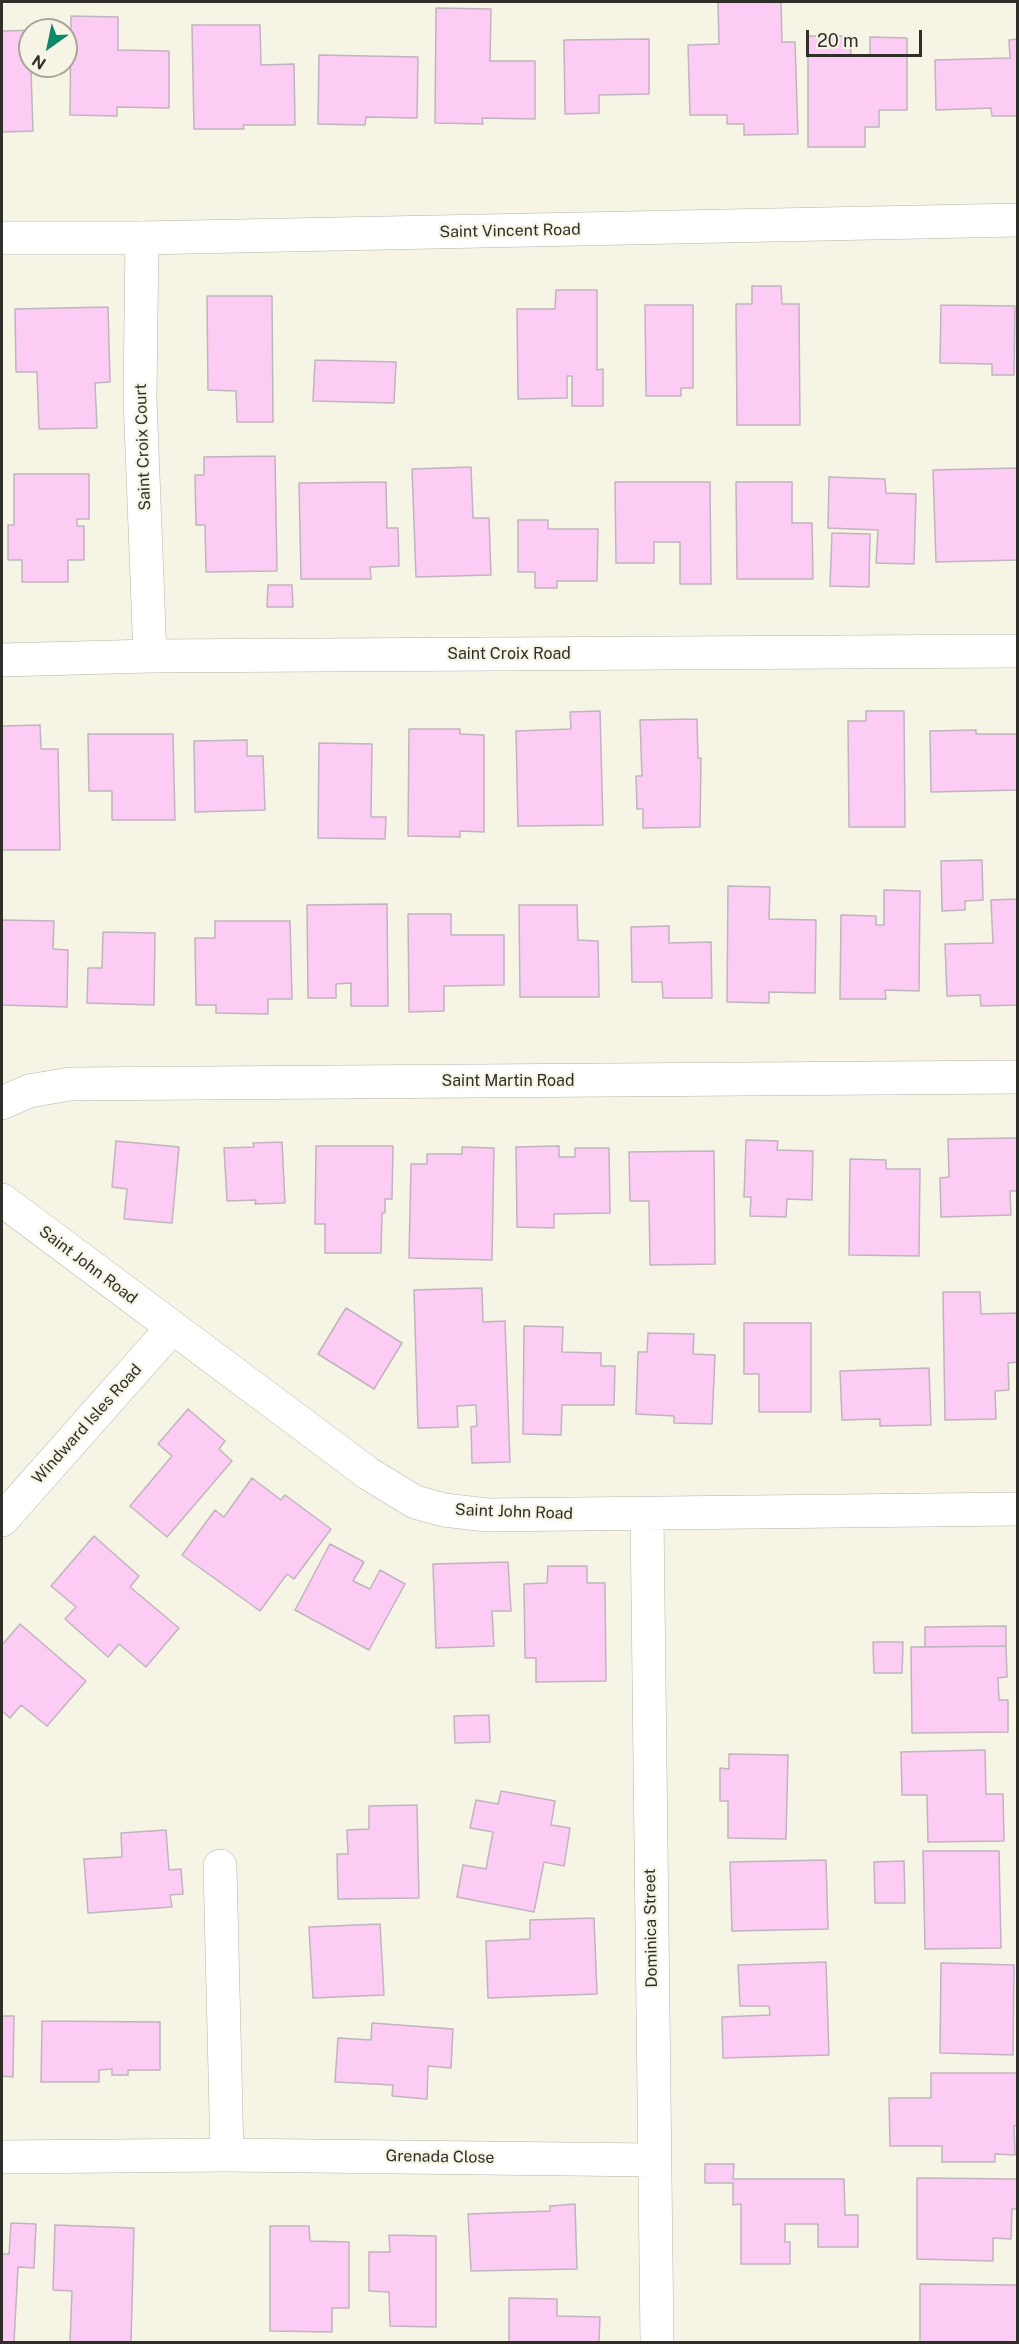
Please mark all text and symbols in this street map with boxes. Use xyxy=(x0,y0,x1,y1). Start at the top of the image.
north arrow xyxy=(18,18,78,78)
scale bar xyxy=(809,18,924,56)
text: 20 m xyxy=(817,30,859,51)
text: N xyxy=(29,50,49,73)
street label: Saint Vincent Road xyxy=(439,220,581,242)
street label: Saint Croix Court xyxy=(131,383,155,511)
street label: Saint Croix Road xyxy=(447,644,571,664)
street label: Saint Martin Road xyxy=(442,1071,574,1091)
street label: Saint John Road xyxy=(35,1222,141,1308)
street label: Windward Isles Road xyxy=(28,1360,146,1488)
street label: Saint John Road xyxy=(455,1500,573,1524)
street label: Dominica Street xyxy=(640,1868,662,1988)
street label: Grenada Close xyxy=(385,2146,495,2168)

